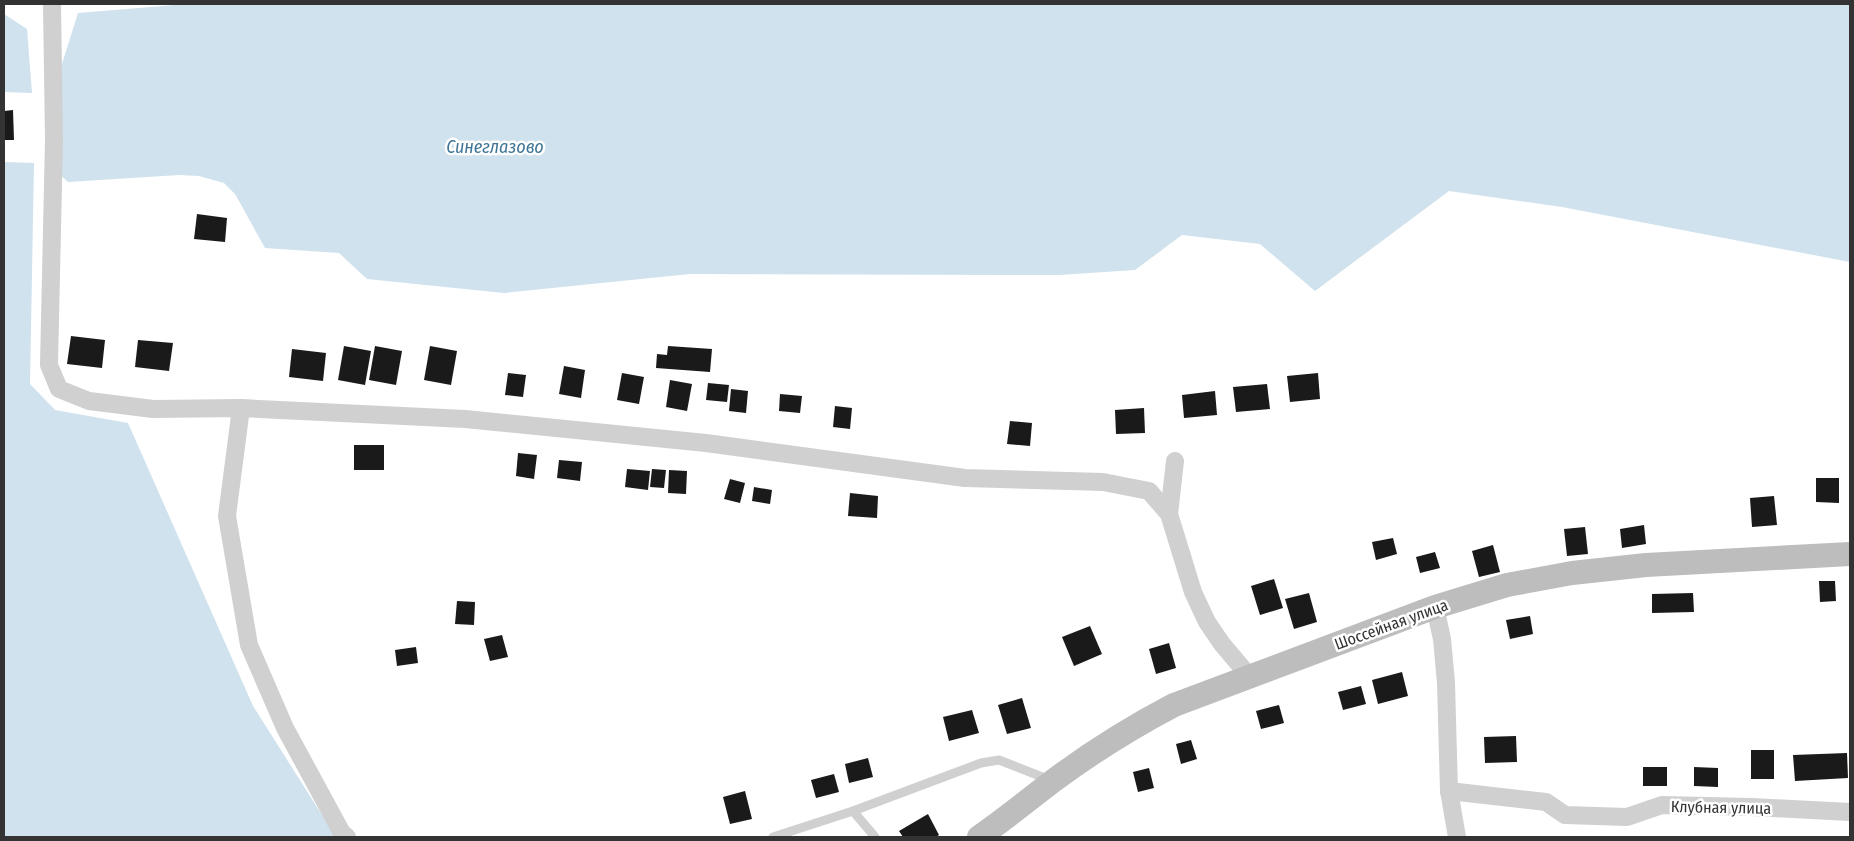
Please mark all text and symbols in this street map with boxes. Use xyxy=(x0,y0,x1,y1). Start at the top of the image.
water label: Синеглазово xyxy=(446,136,544,158)
street label: Шоссейная улица xyxy=(1332,595,1451,654)
street label: Клубная улица xyxy=(1671,797,1771,818)

